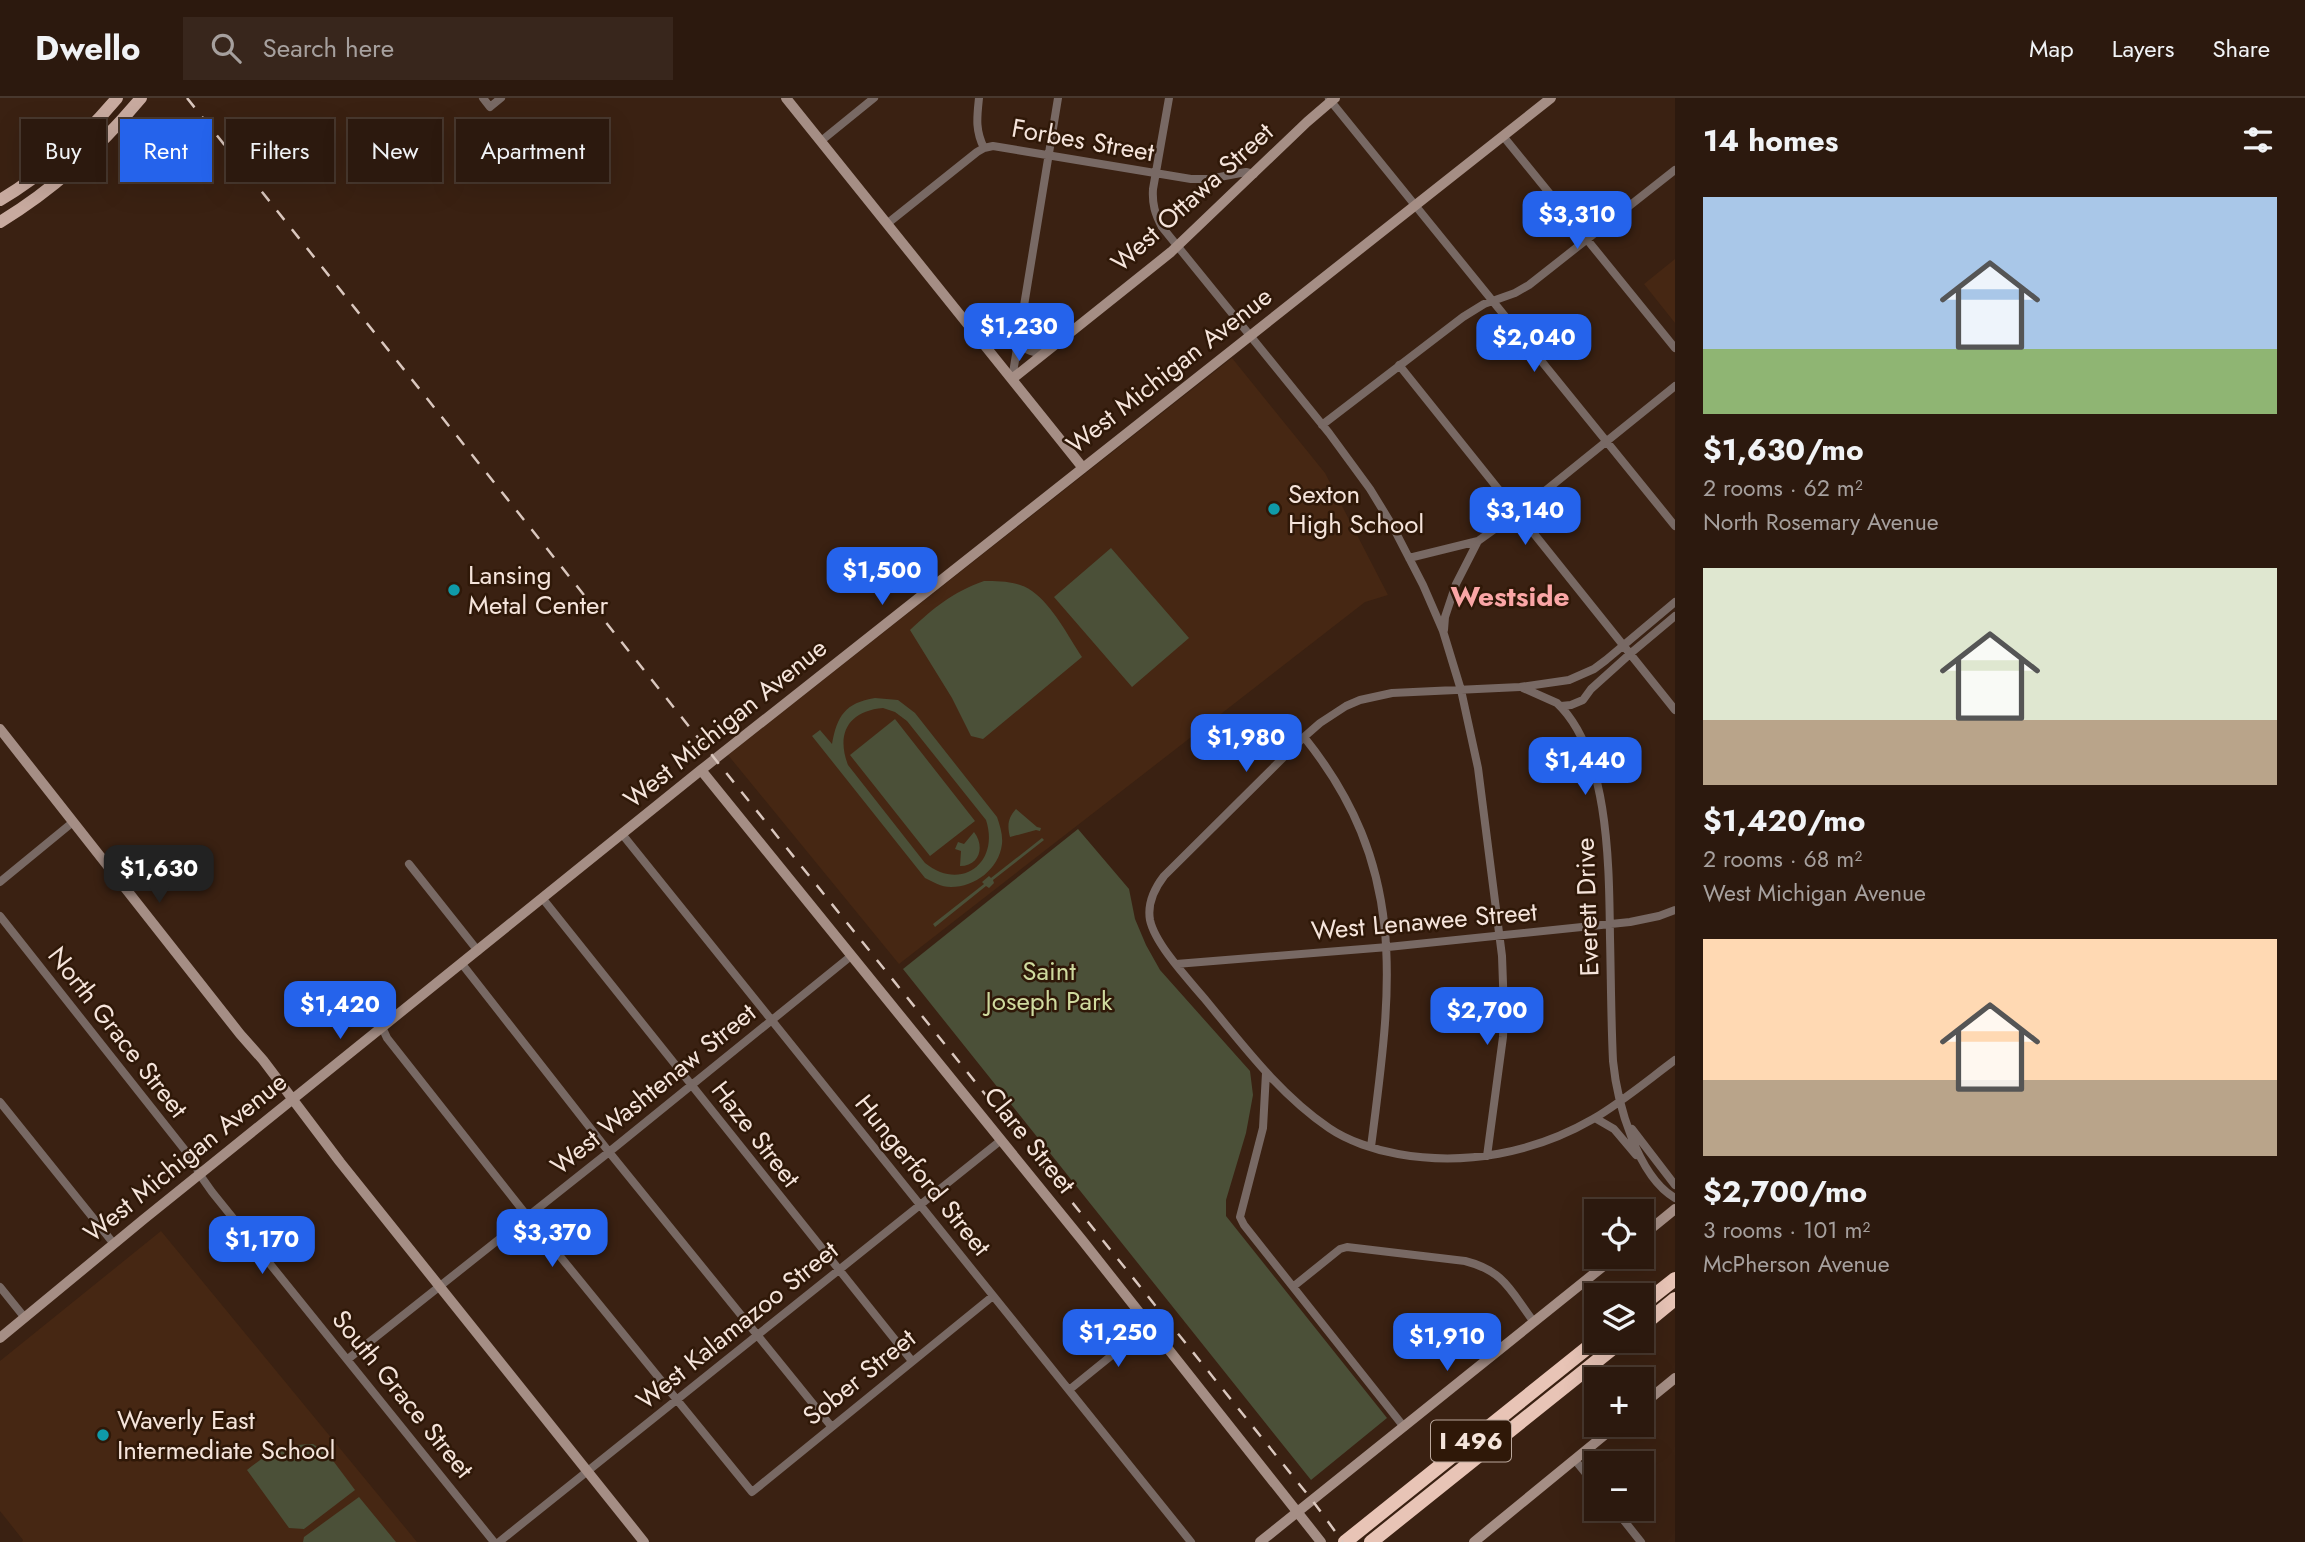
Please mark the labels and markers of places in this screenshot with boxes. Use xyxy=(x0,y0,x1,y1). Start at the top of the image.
pin: $3,310 xyxy=(1520,192,1634,251)
pin: $1,230 xyxy=(962,303,1076,363)
pin: $2,040 xyxy=(1477,314,1591,374)
place label: Sexton High School xyxy=(1288,475,1424,543)
pin: $3,140 xyxy=(1468,488,1582,547)
marker: Sexton High School xyxy=(1266,501,1282,517)
pin: $1,500 xyxy=(825,547,939,607)
place label: Lansing Metal Center xyxy=(468,556,608,624)
marker: Lansing Metal Center xyxy=(446,582,462,598)
pin: $1,980 xyxy=(1189,714,1303,774)
pin: $1,440 xyxy=(1528,738,1642,797)
pin: $1,630 xyxy=(102,846,216,905)
pin: $1,420 xyxy=(283,982,397,1041)
pin: $2,700 xyxy=(1430,988,1544,1047)
pin: $3,370 xyxy=(495,1210,609,1269)
pin: $1,170 xyxy=(205,1216,319,1276)
pin: $1,250 xyxy=(1061,1310,1175,1369)
pin: $1,910 xyxy=(1390,1314,1504,1373)
place label: Waverly East Intermediate School xyxy=(117,1401,335,1469)
marker: Waverly East Intermediate School xyxy=(95,1427,111,1443)

